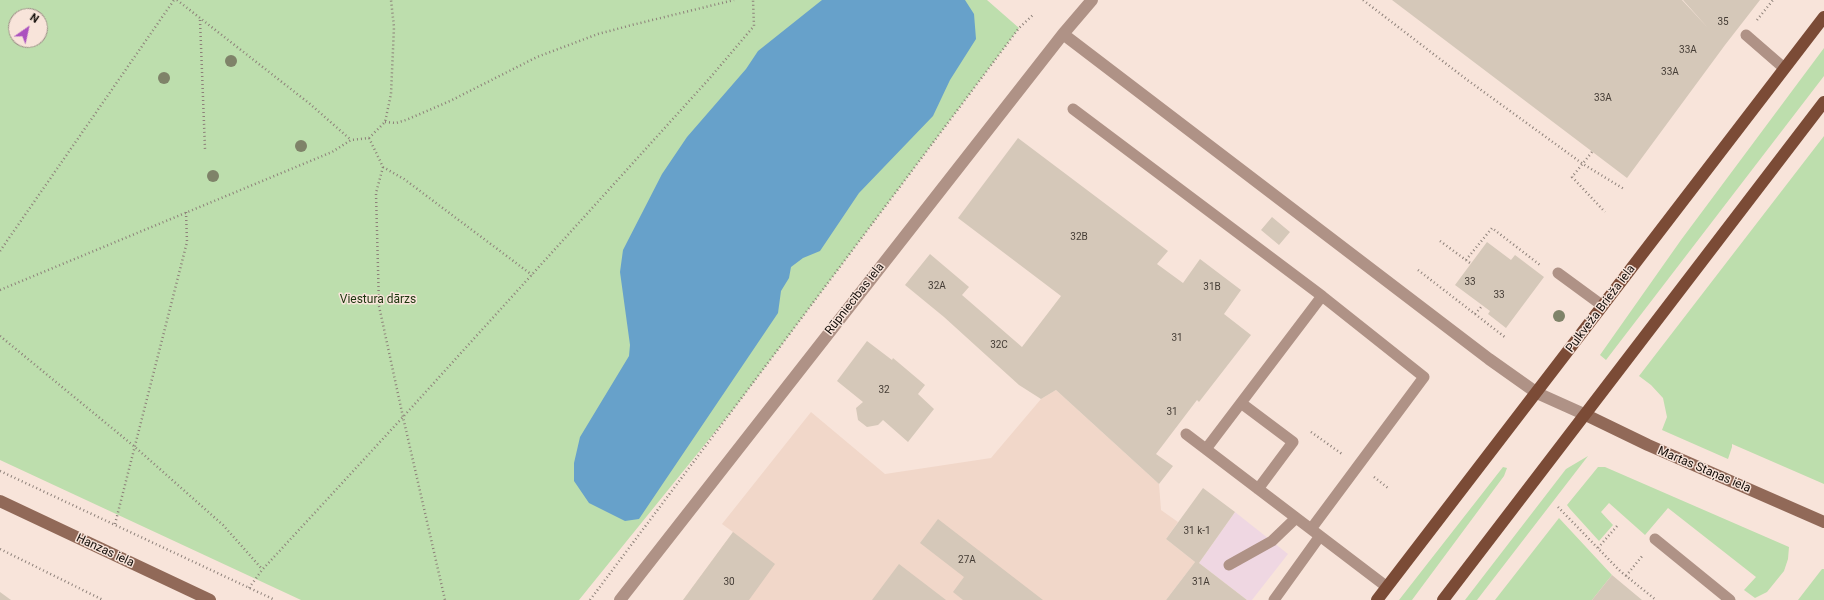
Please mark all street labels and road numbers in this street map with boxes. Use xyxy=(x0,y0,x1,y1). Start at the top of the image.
street label: Rūpniecības iela xyxy=(823,260,887,338)
street label: Pulkveža Brieža iela xyxy=(1563,262,1639,356)
street label: Martas Staņas iela xyxy=(1655,444,1753,496)
street label: Hanzas iela xyxy=(74,531,136,571)

